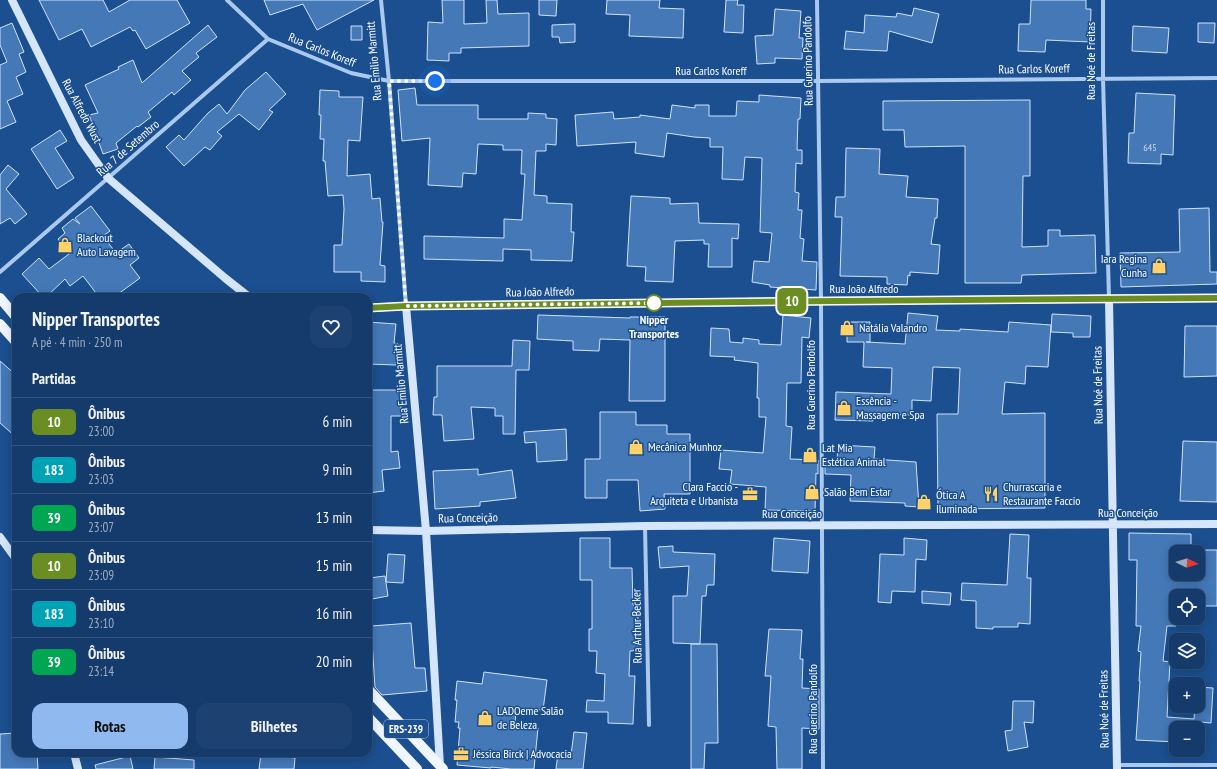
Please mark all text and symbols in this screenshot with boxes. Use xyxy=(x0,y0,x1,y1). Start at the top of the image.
street label: Rua Guerino Pandolfo xyxy=(799,16,816,106)
street label: Rua Emilio Marmitt xyxy=(362,20,384,101)
street label: Rua Noé de Freitas xyxy=(1083,22,1098,100)
street label: Rua Carlos Koreff xyxy=(286,29,359,70)
street label: Rua Carlos Koreff xyxy=(998,60,1071,77)
street label: Rua Carlos Koreff xyxy=(675,63,748,78)
your location xyxy=(425,71,445,91)
street label: Rua Alfredo Wust xyxy=(59,76,106,146)
street label: Rua 7 de Setembro xyxy=(93,116,162,179)
house number: 645 xyxy=(1143,141,1157,154)
place label: Blackout Auto Lavagem xyxy=(77,230,136,259)
shop icon: Blackout Auto Lavagem xyxy=(56,236,74,254)
place label: Iara Regina Cunha xyxy=(1101,251,1147,280)
shop icon: Iara Regina Cunha xyxy=(1150,257,1168,275)
street label: Rua João Alfredo xyxy=(830,281,898,296)
street label: Rua João Alfredo xyxy=(505,283,575,300)
line badge: 10 xyxy=(774,288,810,314)
text: 10 xyxy=(785,292,799,310)
marker: Nipper Transportes xyxy=(645,294,663,312)
button: heart xyxy=(310,306,352,348)
text: Nipper Transportes xyxy=(32,307,160,331)
place label: Nipper Transportes xyxy=(629,312,679,341)
shop icon: Natália Valandro xyxy=(838,319,856,337)
place label: Natália Valandro xyxy=(859,320,927,335)
text: A pé · 4 min · 250 m xyxy=(32,334,122,351)
street label: Rua Guerino Pandolfo xyxy=(803,340,818,430)
street label: Rua Emilio Marmitt xyxy=(389,343,411,424)
street label: Rua Noé de Freitas xyxy=(1089,346,1106,424)
text: Partidas xyxy=(32,369,76,388)
place label: Essência - Massagem e Spa xyxy=(856,393,925,422)
shop icon: Essência - Massagem e Spa xyxy=(835,399,853,417)
text: Ônibus xyxy=(88,404,125,423)
text: 6 min xyxy=(322,412,352,431)
text: 10 xyxy=(47,413,61,431)
text: 23:00 xyxy=(88,423,114,440)
shop icon: Mecânica Munhoz xyxy=(627,438,645,456)
place label: Mecânica Munhoz xyxy=(648,439,722,454)
place label: Lat Mia Estética Animal xyxy=(822,440,886,469)
shop icon: Lat Mia Estética Animal xyxy=(801,446,819,464)
text: Ônibus xyxy=(88,452,125,471)
text: 9 min xyxy=(322,460,352,479)
text: 183 xyxy=(44,461,64,479)
text: 23:03 xyxy=(88,471,114,488)
place label: Clara Faccio - Arquiteta e Urbanista xyxy=(650,479,738,508)
place label: Churrascaria e Restaurante Faccio xyxy=(1003,479,1081,508)
shop icon: Salão Bem Estar xyxy=(803,483,821,501)
place label: Salão Bem Estar xyxy=(824,484,892,499)
office icon: Clara Faccio - Arquiteta e Urbanista xyxy=(741,485,759,503)
restaurant icon: Churrascaria e Restaurante Faccio xyxy=(982,485,1000,503)
place label: Ótica A Iluminada xyxy=(936,487,977,516)
shop icon: Ótica A Iluminada xyxy=(915,493,933,511)
text: Ônibus xyxy=(88,500,125,519)
street label: Rua Conceição xyxy=(1098,505,1158,520)
street label: Rua Conceição xyxy=(762,506,822,521)
text: 13 min xyxy=(316,508,352,527)
text: 39 xyxy=(47,509,61,527)
street label: Rua Conceição xyxy=(438,509,498,526)
text: 23:07 xyxy=(88,519,114,536)
north arrow xyxy=(1169,545,1205,581)
map controls xyxy=(1169,545,1205,757)
text: Ônibus xyxy=(88,548,125,567)
text: 15 min xyxy=(316,556,352,575)
text: 10 xyxy=(47,557,61,575)
text: 23:09 xyxy=(88,567,114,584)
street label: Rua Arthur Becker xyxy=(628,588,645,663)
button: locate xyxy=(1169,589,1205,625)
text: Ônibus xyxy=(88,596,125,615)
text: 16 min xyxy=(316,604,352,623)
text: 183 xyxy=(44,605,64,623)
text: 23:10 xyxy=(88,615,114,632)
button: layers xyxy=(1169,633,1205,669)
text: Ônibus xyxy=(88,644,125,663)
text: 20 min xyxy=(316,652,352,671)
text: 39 xyxy=(47,653,61,671)
text: 23:14 xyxy=(88,663,114,680)
street label: Rua Guerino Pandolfo xyxy=(805,664,820,754)
street label: Rua Noé de Freitas xyxy=(1095,670,1112,748)
button: + xyxy=(1169,677,1205,713)
button: Rotas xyxy=(32,703,188,749)
button: Bilhetes xyxy=(196,703,352,749)
place label: LADOeme Salão de Beleza xyxy=(497,703,564,732)
shop icon: LADOeme Salão de Beleza xyxy=(476,709,494,727)
road number: ERS-239 xyxy=(384,720,428,738)
button: − xyxy=(1169,721,1205,757)
office icon: Jéssica Birck | Advocacia xyxy=(452,745,470,763)
place label: Jéssica Birck | Advocacia xyxy=(472,746,572,761)

